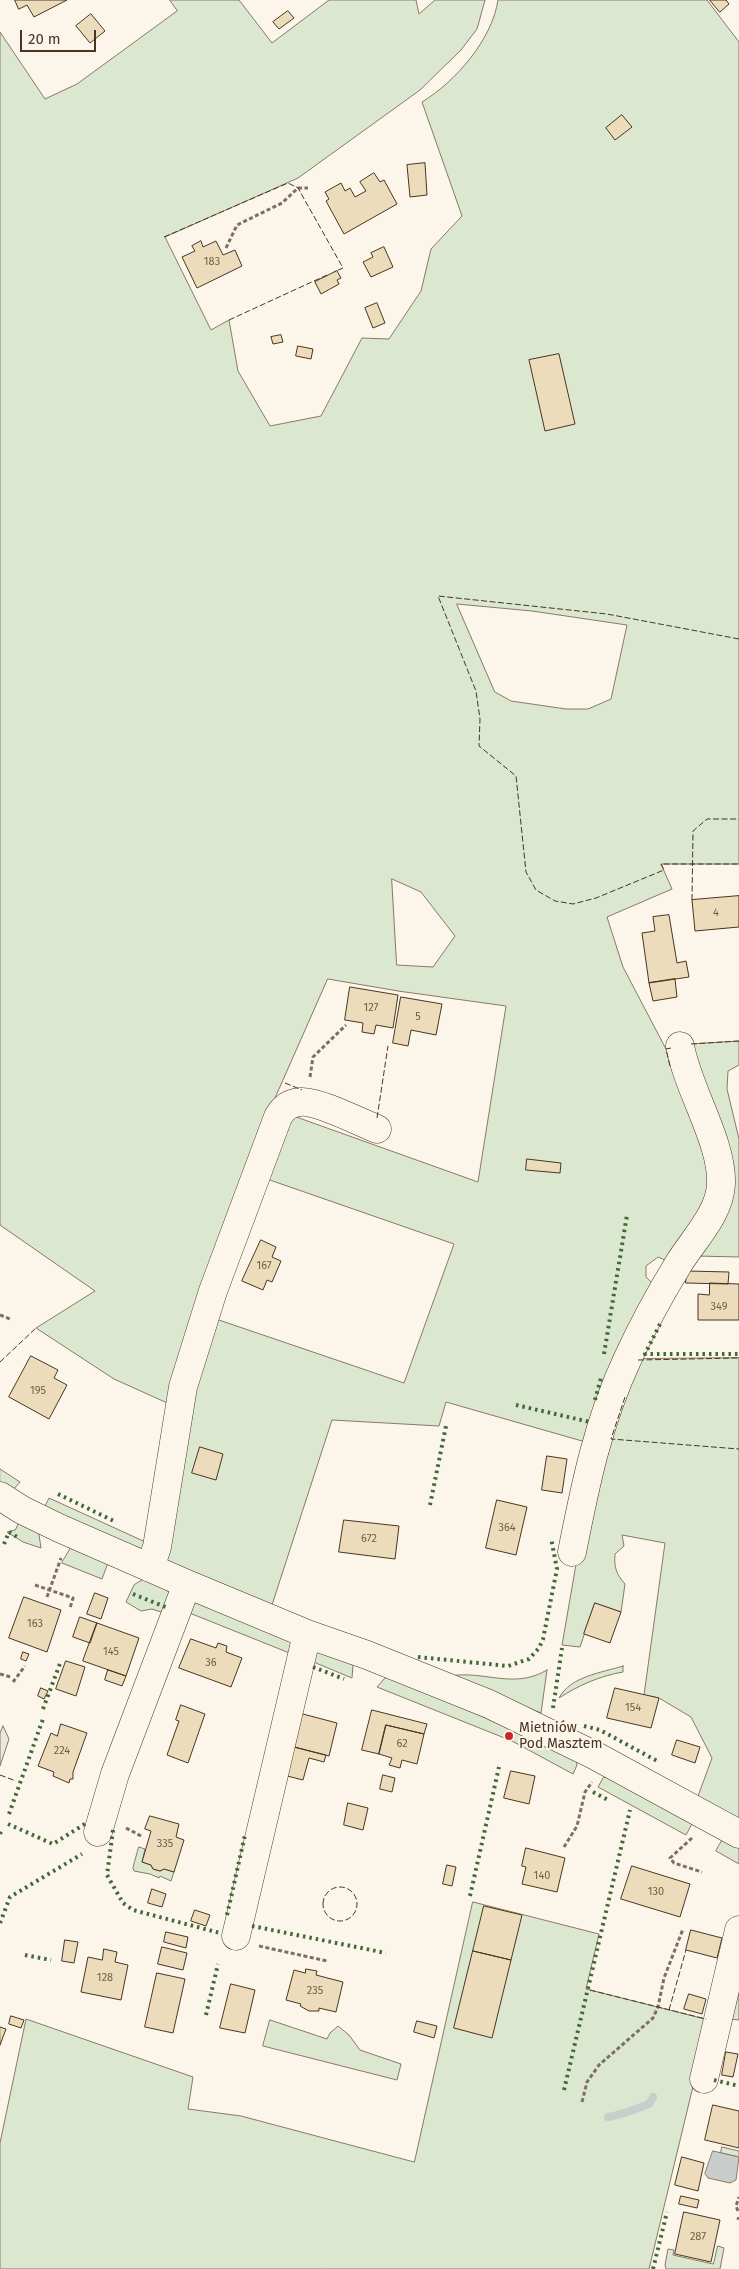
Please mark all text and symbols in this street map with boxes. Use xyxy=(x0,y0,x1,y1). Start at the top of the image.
scale bar xyxy=(22,20,99,52)
text: 20 m xyxy=(28,30,61,48)
house number: 183 xyxy=(204,255,220,269)
house number: 4 xyxy=(713,906,719,920)
house number: 127 xyxy=(364,1001,378,1015)
house number: 5 xyxy=(415,1010,421,1024)
house number: 167 xyxy=(256,1259,272,1273)
house number: 349 xyxy=(711,1300,727,1314)
house number: 195 xyxy=(30,1384,46,1398)
house number: 364 xyxy=(498,1521,516,1535)
house number: 672 xyxy=(361,1532,377,1546)
house number: 163 xyxy=(27,1617,43,1631)
house number: 145 xyxy=(103,1645,119,1659)
house number: 36 xyxy=(205,1656,217,1670)
house number: 154 xyxy=(625,1701,641,1715)
place label: Mietniów Pod Masztem xyxy=(519,1720,602,1752)
marker: Mietniów Pod Masztem xyxy=(503,1730,515,1742)
house number: 62 xyxy=(396,1737,408,1751)
house number: 224 xyxy=(54,1744,70,1758)
house number: 335 xyxy=(157,1837,173,1851)
house number: 140 xyxy=(534,1869,550,1883)
house number: 130 xyxy=(648,1885,664,1899)
house number: 128 xyxy=(97,1971,113,1985)
house number: 235 xyxy=(307,1984,323,1998)
house number: 287 xyxy=(690,2230,706,2244)

